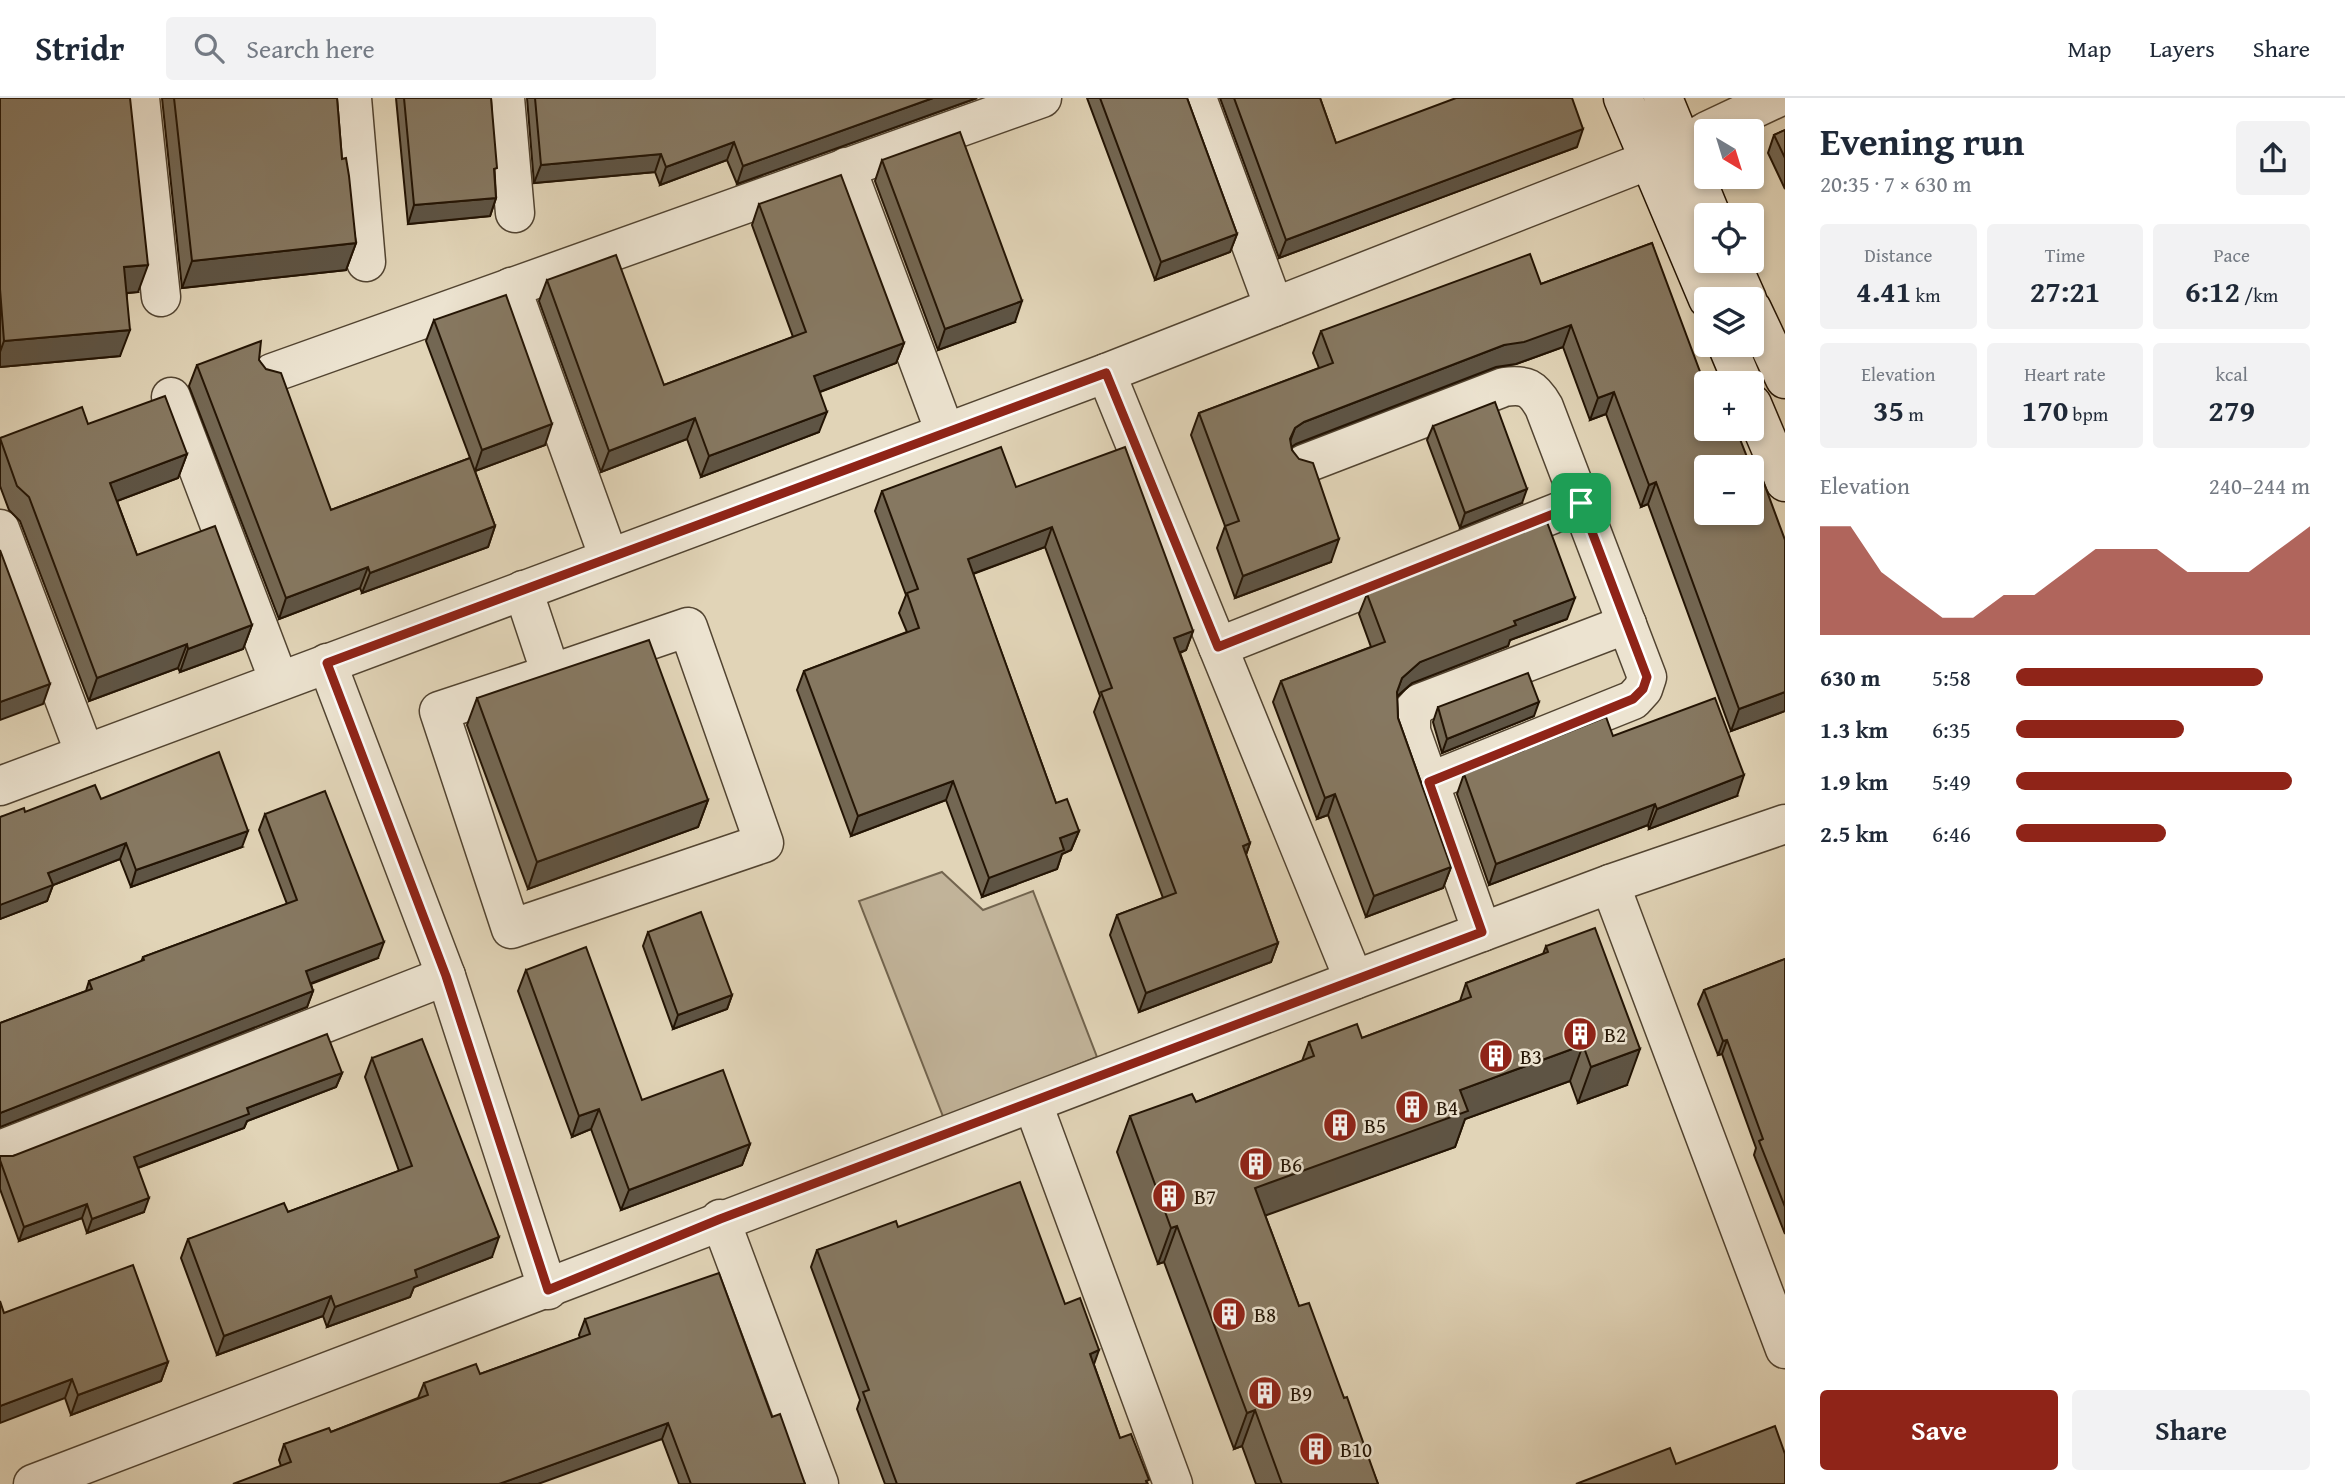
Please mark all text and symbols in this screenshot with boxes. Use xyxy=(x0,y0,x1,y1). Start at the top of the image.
search box xyxy=(166,17,656,80)
text: Stridr xyxy=(35,24,124,72)
icon: search xyxy=(190,29,228,67)
text: Search here xyxy=(246,29,375,68)
text: Map xyxy=(2068,31,2111,66)
text: Layers xyxy=(2149,31,2215,66)
text: Share xyxy=(2253,31,2310,66)
text: Evening run xyxy=(1820,113,2024,169)
north arrow xyxy=(1694,119,1764,189)
map controls xyxy=(1694,119,1764,525)
button: share xyxy=(2236,121,2310,195)
text: 20:35 · 7 × 630 m xyxy=(1820,167,1972,200)
button: locate xyxy=(1694,203,1764,273)
text: Distance xyxy=(1864,241,1932,269)
text: Time xyxy=(2045,241,2085,269)
text: Pace xyxy=(2213,241,2250,269)
text: 4.41 xyxy=(1856,269,1911,313)
text: 27:21 xyxy=(2030,269,2100,313)
text: 6:12 xyxy=(2185,269,2240,313)
text: km xyxy=(1911,281,1941,309)
text: /km xyxy=(2240,281,2278,309)
button: layers xyxy=(1694,287,1764,357)
text: Elevation xyxy=(1861,360,1936,388)
text: Heart rate xyxy=(2024,360,2106,388)
text: kcal xyxy=(2215,360,2248,388)
button: + xyxy=(1694,371,1764,441)
text: 35 xyxy=(1873,388,1904,432)
text: 170 xyxy=(2022,388,2068,432)
text: 279 xyxy=(2208,388,2255,432)
text: m xyxy=(1904,400,1924,428)
text: bpm xyxy=(2068,400,2108,428)
button: − xyxy=(1694,455,1764,525)
text: Elevation xyxy=(1820,469,1910,502)
text: 240–244 m xyxy=(2209,469,2310,502)
pin xyxy=(1551,473,1611,533)
icon: arrive xyxy=(1562,484,1600,522)
text: 630 m xyxy=(1820,661,1881,694)
text: 5:58 xyxy=(1932,661,1971,694)
text: 1.3 km xyxy=(1820,713,1888,746)
text: 6:35 xyxy=(1932,713,1971,746)
text: 1.9 km xyxy=(1820,765,1888,798)
text: 5:49 xyxy=(1932,765,1971,798)
text: 2.5 km xyxy=(1820,817,1888,850)
text: 6:46 xyxy=(1932,817,1971,850)
building icon: B2 xyxy=(1561,1015,1599,1053)
place label: B2 xyxy=(1604,1019,1626,1050)
building icon: B3 xyxy=(1477,1037,1515,1075)
place label: B3 xyxy=(1520,1041,1542,1072)
building icon: B4 xyxy=(1393,1088,1431,1126)
place label: B4 xyxy=(1436,1092,1458,1123)
building icon: B5 xyxy=(1321,1106,1359,1144)
place label: B5 xyxy=(1364,1110,1386,1141)
building icon: B6 xyxy=(1237,1145,1275,1183)
place label: B6 xyxy=(1280,1149,1302,1180)
building icon: B7 xyxy=(1150,1177,1188,1215)
place label: B7 xyxy=(1194,1181,1216,1212)
building icon: B8 xyxy=(1210,1295,1248,1333)
place label: B8 xyxy=(1254,1299,1276,1330)
building icon: B9 xyxy=(1246,1374,1284,1412)
place label: B9 xyxy=(1290,1378,1312,1409)
button: Save xyxy=(1820,1390,2058,1470)
button: Share xyxy=(2072,1390,2310,1470)
building icon: B10 xyxy=(1297,1430,1335,1468)
place label: B10 xyxy=(1340,1434,1372,1465)

